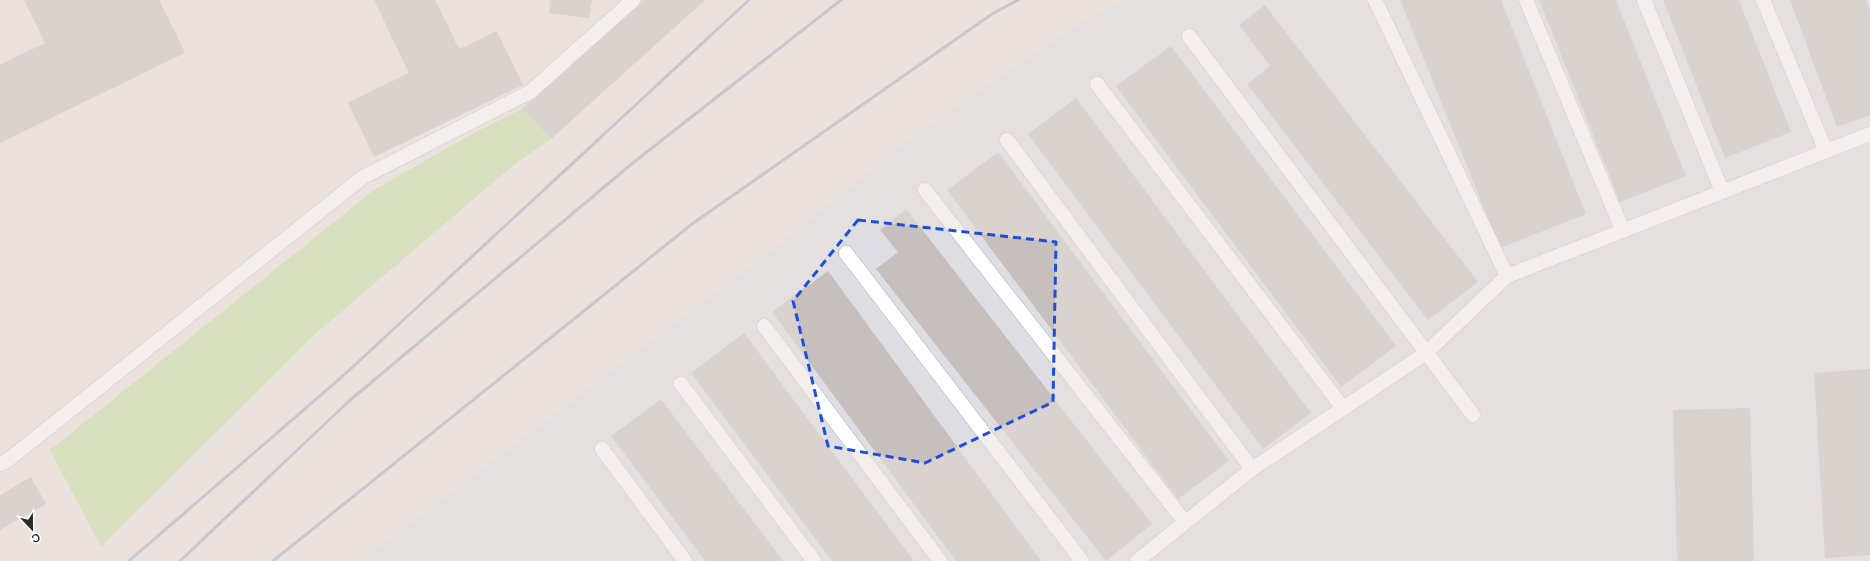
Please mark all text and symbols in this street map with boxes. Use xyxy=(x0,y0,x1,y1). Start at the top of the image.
north arrow xyxy=(12,509,52,549)
text: С xyxy=(29,530,43,547)

